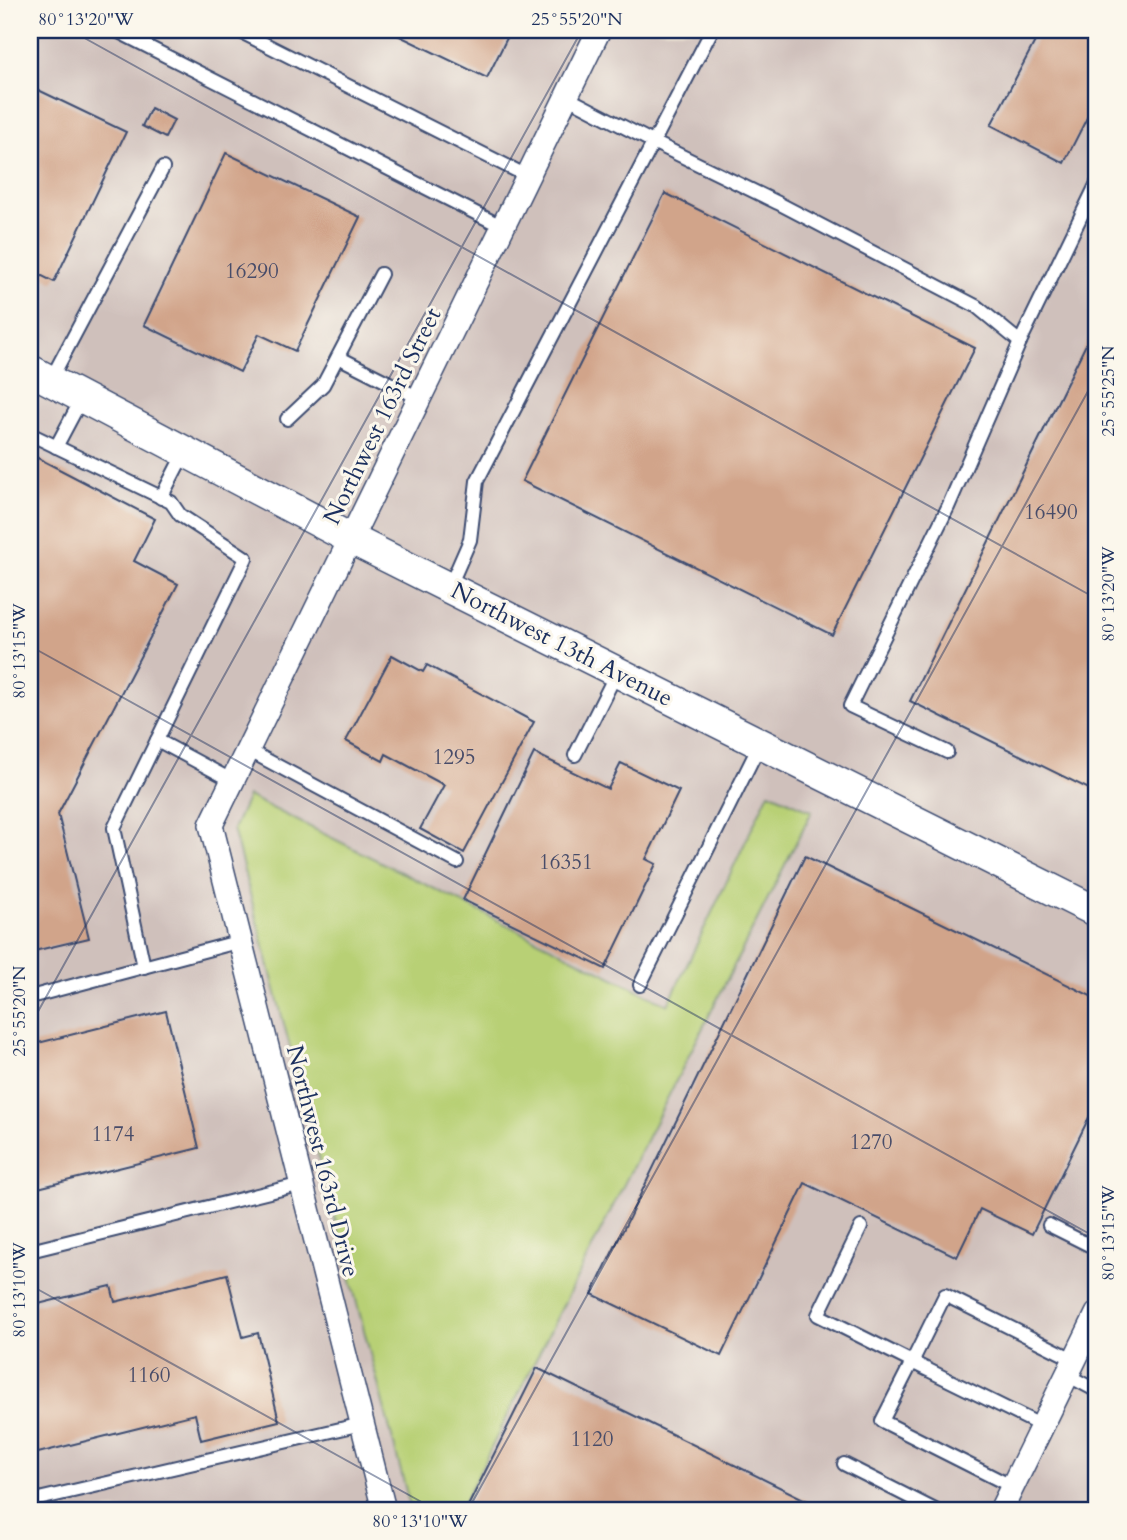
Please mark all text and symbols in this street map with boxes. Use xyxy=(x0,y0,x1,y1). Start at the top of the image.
text: 80°13'20"W xyxy=(38,7,134,32)
text: 25°55'20"N xyxy=(531,7,623,32)
house number: 16290 xyxy=(225,257,279,286)
street label: Northwest 163rd Street xyxy=(316,302,450,530)
text: 25°55'25"N xyxy=(1096,345,1121,437)
house number: 16490 xyxy=(1024,498,1078,527)
text: 80°13'20"W xyxy=(1096,546,1121,642)
street label: Northwest 13th Avenue xyxy=(445,574,678,715)
text: 80°13'15"W xyxy=(7,603,32,699)
house number: 1295 xyxy=(432,743,476,772)
house number: 16351 xyxy=(539,848,593,877)
text: 25°55'20"N xyxy=(7,965,32,1057)
street label: Northwest 163rd Drive xyxy=(278,1042,367,1281)
house number: 1174 xyxy=(91,1120,135,1149)
house number: 1270 xyxy=(849,1128,893,1157)
text: 80°13'15"W xyxy=(1096,1185,1121,1281)
text: 80°13'10"W xyxy=(7,1242,32,1338)
house number: 1160 xyxy=(127,1361,171,1390)
house number: 1120 xyxy=(570,1425,614,1454)
text: 80°13'10"W xyxy=(372,1509,468,1534)

